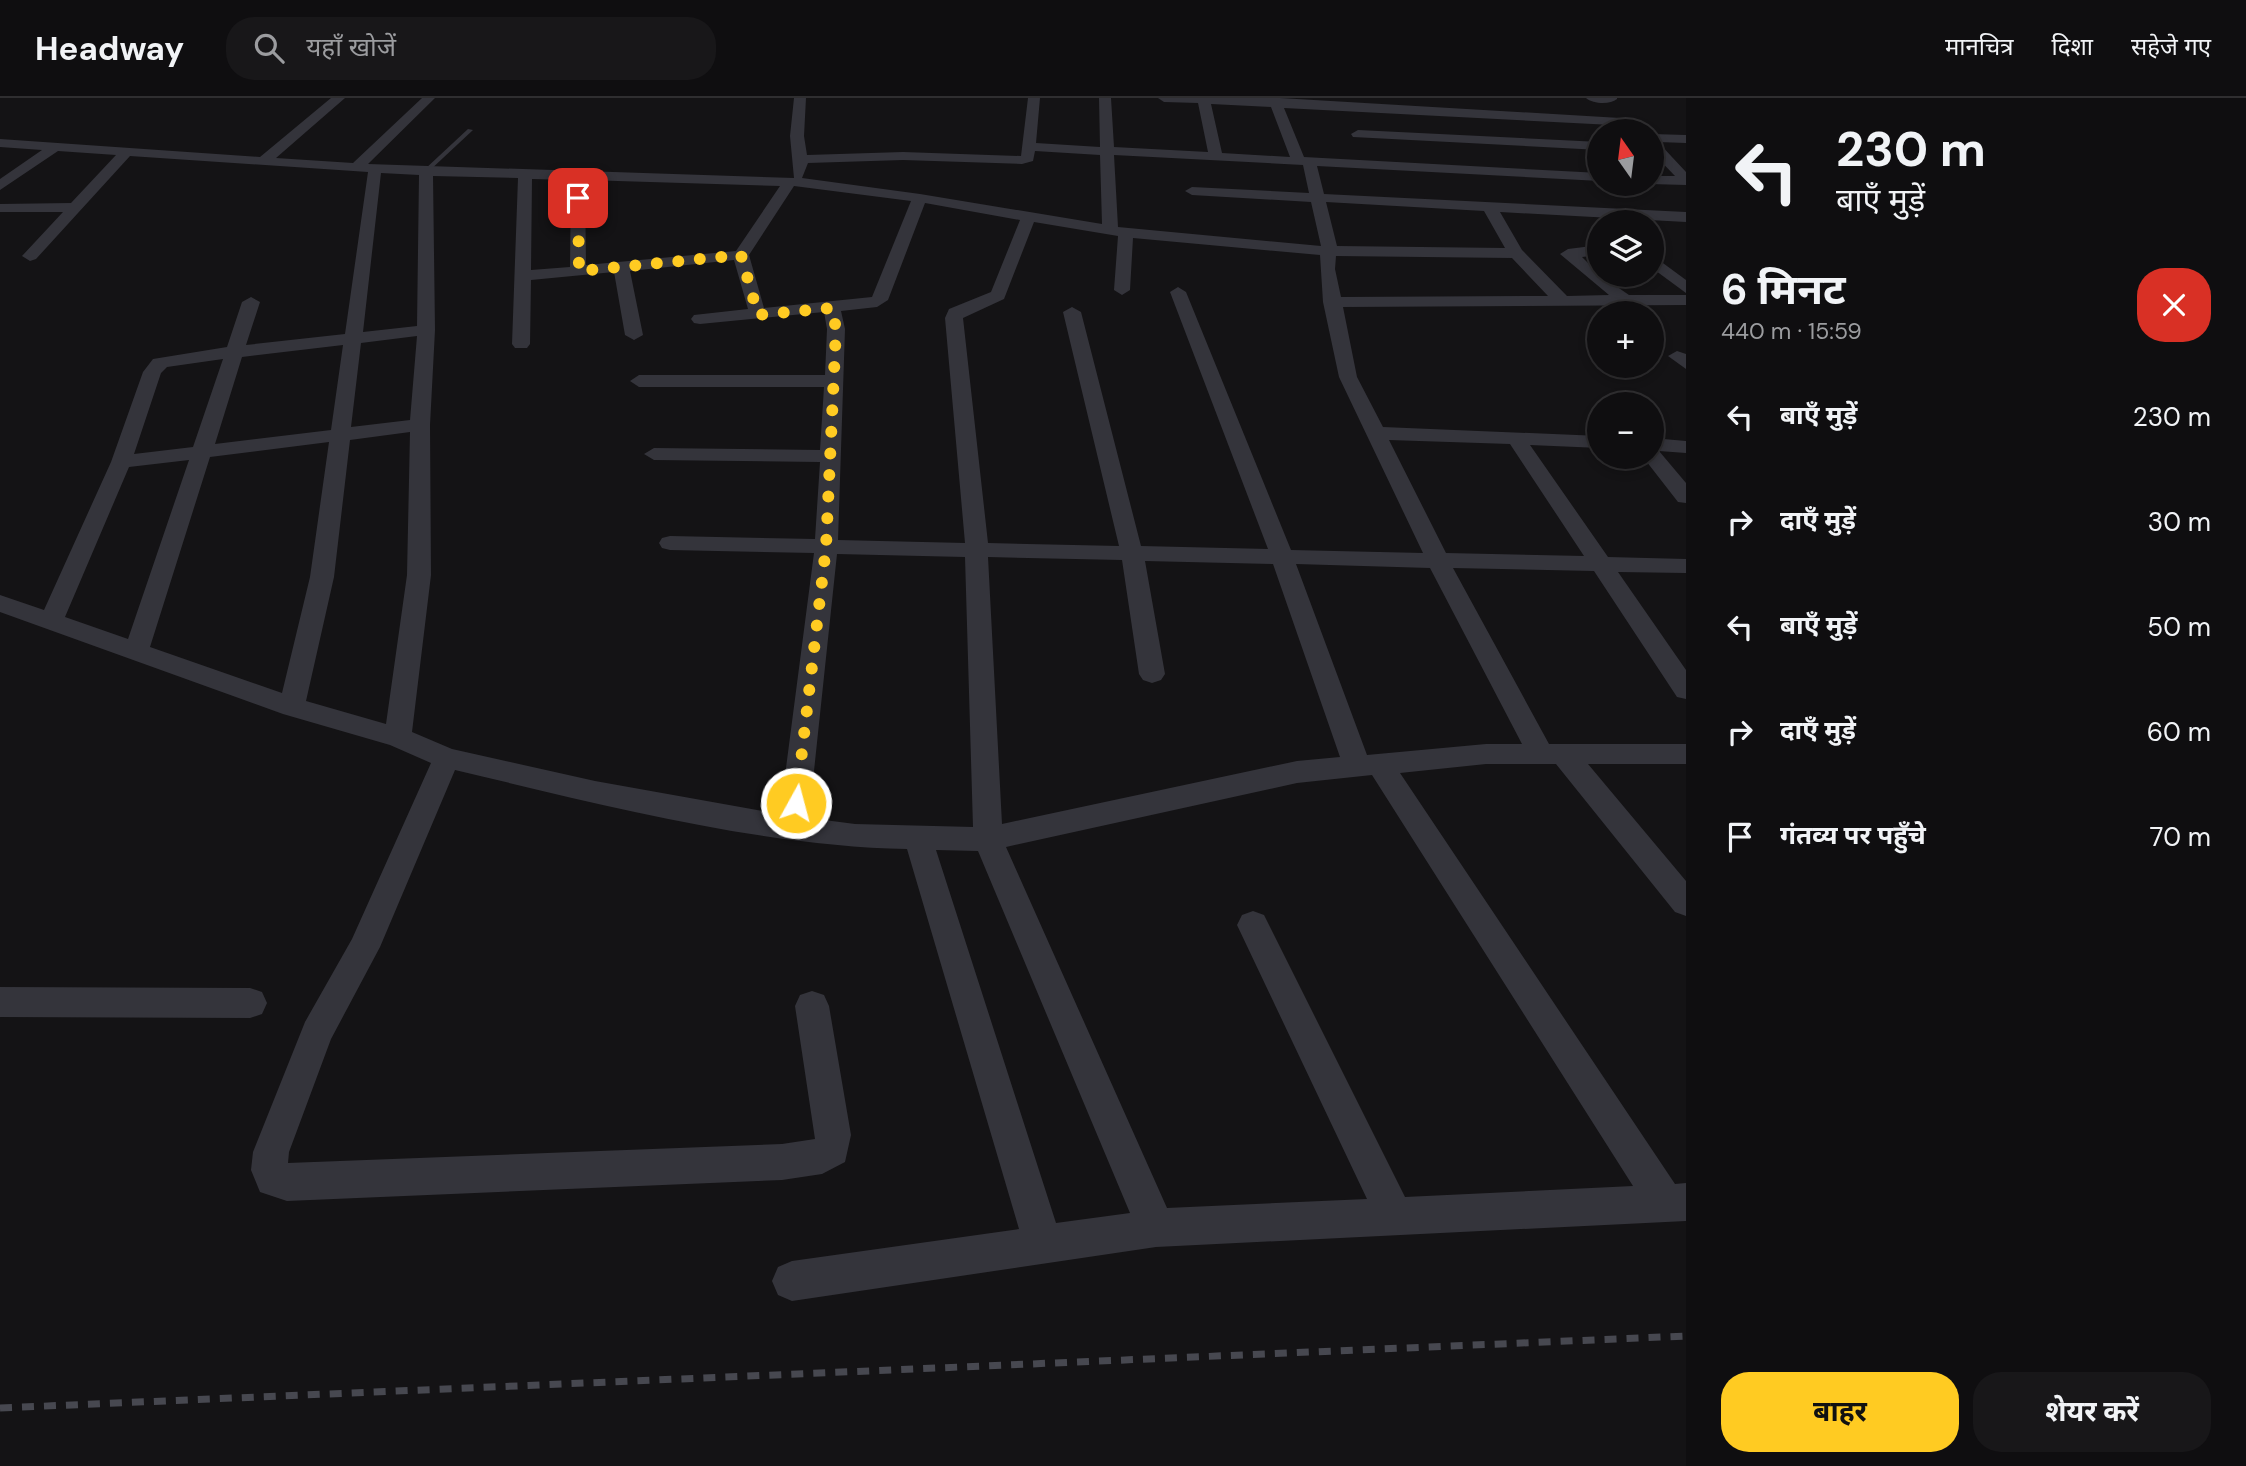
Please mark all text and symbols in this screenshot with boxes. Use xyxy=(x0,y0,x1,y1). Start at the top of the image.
search box xyxy=(226,17,716,80)
text: Headway xyxy=(35,27,184,70)
icon: search xyxy=(250,29,288,67)
text: यहाँ खोजें xyxy=(306,30,396,64)
text: मानचित्र xyxy=(1945,31,2014,62)
text: दिशा xyxy=(2052,31,2093,62)
text: सहेजे गए xyxy=(2131,31,2211,62)
text: 230 m xyxy=(1836,117,1986,181)
north arrow xyxy=(1587,119,1664,196)
map controls xyxy=(1587,119,1664,469)
icon: left xyxy=(1721,126,1812,217)
pin xyxy=(548,168,608,228)
icon: arrive xyxy=(559,179,597,217)
text: बाएँ मुड़ें xyxy=(1836,179,1925,221)
button: layers xyxy=(1587,210,1664,287)
text: 6 मिनट xyxy=(1721,262,1846,317)
button: close xyxy=(2137,268,2211,342)
button: + xyxy=(1587,301,1664,378)
text: 440 m · 15:59 xyxy=(1721,316,1862,346)
button: − xyxy=(1587,392,1664,469)
icon: left xyxy=(1721,398,1759,436)
text: बाएँ मुड़ें xyxy=(1780,398,1857,432)
text: 230 m xyxy=(2133,400,2211,434)
icon: right xyxy=(1721,503,1759,541)
text: दाएँ मुड़ें xyxy=(1780,503,1856,537)
text: 30 m xyxy=(2148,505,2211,539)
icon: left xyxy=(1721,608,1759,646)
text: बाएँ मुड़ें xyxy=(1780,608,1857,642)
text: 50 m xyxy=(2147,610,2211,644)
icon: right xyxy=(1721,713,1759,751)
text: दाएँ मुड़ें xyxy=(1780,713,1856,747)
text: 60 m xyxy=(2147,715,2211,749)
position arrow xyxy=(759,766,833,840)
icon: arrive xyxy=(1721,818,1759,856)
text: गंतव्य पर पहुँचे xyxy=(1780,818,1926,852)
text: 70 m xyxy=(2150,820,2211,854)
button: बाहर xyxy=(1721,1372,1959,1452)
button: शेयर करें xyxy=(1973,1372,2211,1452)

